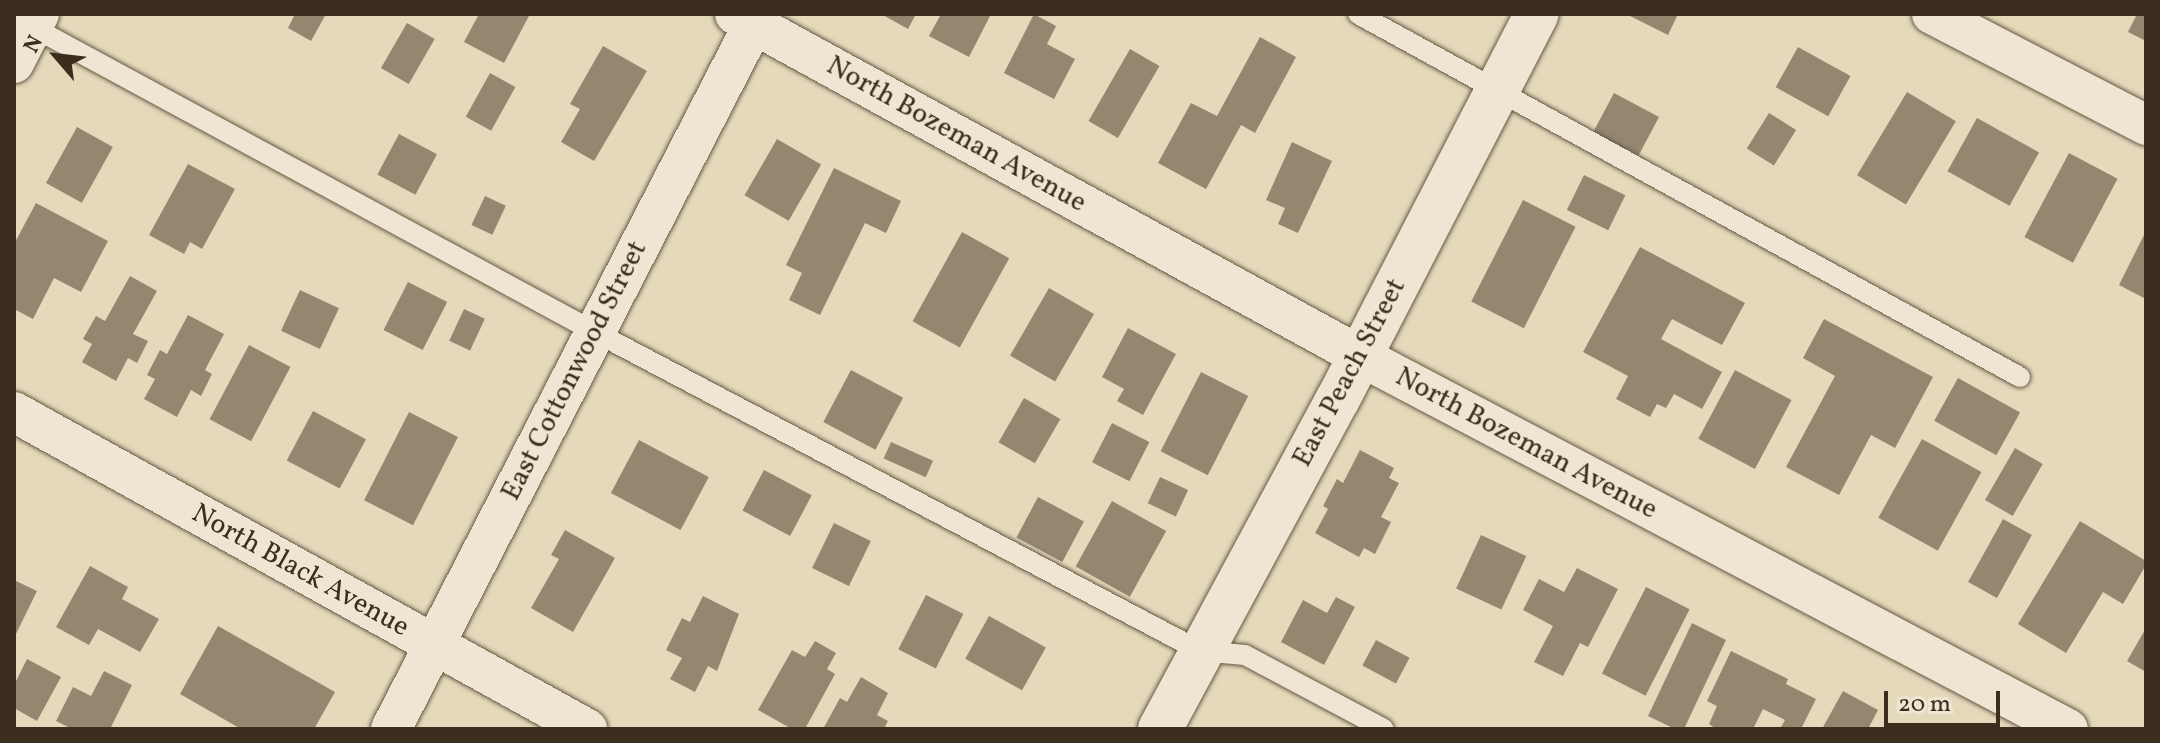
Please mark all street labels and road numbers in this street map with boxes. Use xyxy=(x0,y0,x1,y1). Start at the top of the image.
street label: North Bozeman Avenue xyxy=(820,50,1092,220)
street label: East Cottonwood Street xyxy=(495,236,655,506)
street label: East Peach Street xyxy=(1286,273,1414,473)
street label: North Bozeman Avenue xyxy=(1389,361,1663,527)
street label: North Black Avenue xyxy=(185,497,415,645)

